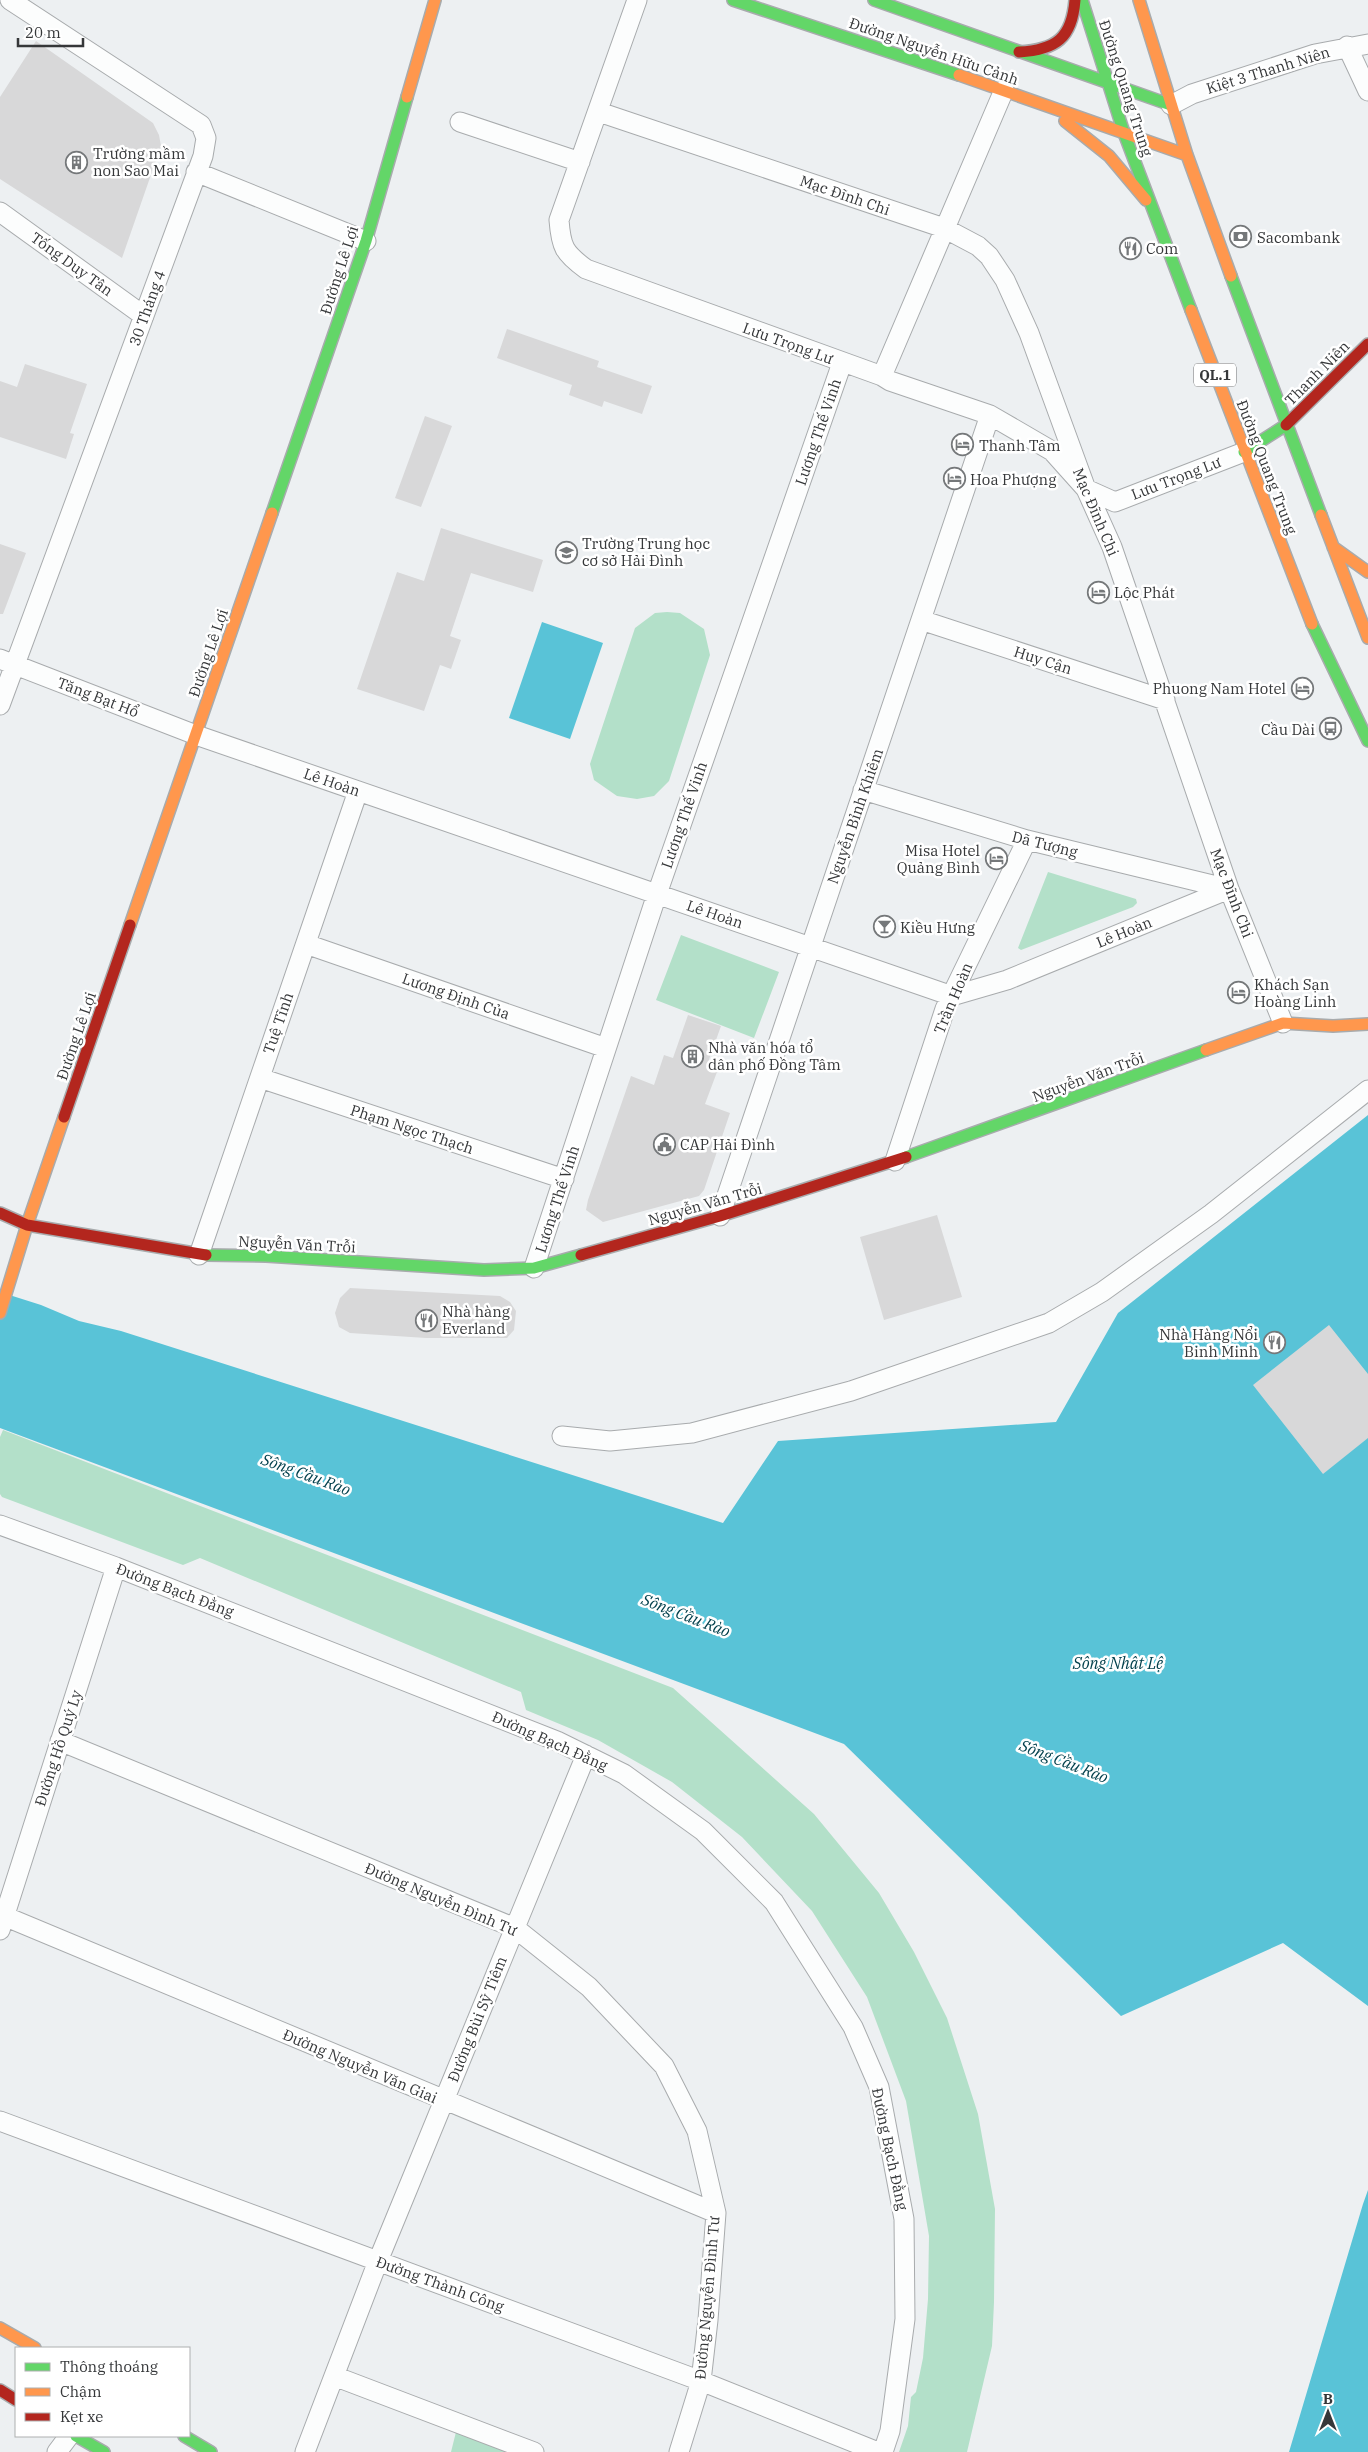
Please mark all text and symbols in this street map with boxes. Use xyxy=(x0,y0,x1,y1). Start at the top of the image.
street label: Đường Nguyễn Hữu Cảnh xyxy=(847,13,1021,89)
scale bar xyxy=(18,15,82,47)
street label: Đường Quang Trung xyxy=(1095,17,1157,159)
text: 20 m xyxy=(25,23,61,42)
street label: Kiệt 3 Thanh Niên xyxy=(1204,42,1333,98)
place label: Trường mầm non Sao Mai xyxy=(93,144,185,180)
building icon: Trường mầm non Sao Mai xyxy=(65,150,89,174)
street label: Mạc Đĩnh Chi xyxy=(797,171,893,219)
street label: Đường Lê Lợi xyxy=(316,223,362,317)
bank icon: Sacombank xyxy=(1229,225,1253,249)
street label: Tống Duy Tân xyxy=(27,228,117,300)
place label: Sacombank xyxy=(1257,228,1340,247)
restaurant icon: Com xyxy=(1118,236,1142,260)
place label: Com xyxy=(1146,239,1178,258)
street label: 30 Tháng 4 xyxy=(125,268,169,348)
street label: Lưu Trọng Lư xyxy=(740,318,836,368)
street label: Thanh Niên xyxy=(1281,336,1354,409)
road number: QL.1 xyxy=(1194,364,1236,386)
street label: Lương Thế Vinh xyxy=(791,376,845,488)
street label: Đường Quang Trung xyxy=(1233,397,1301,537)
hotel icon: Thanh Tâm xyxy=(951,433,975,457)
place label: Thanh Tâm xyxy=(979,436,1060,455)
street label: Lưu Trọng Lư xyxy=(1128,452,1224,504)
street label: Mạc Đĩnh Chi xyxy=(1069,465,1123,559)
hotel icon: Hoa Phượng xyxy=(942,467,966,491)
place label: Hoa Phượng xyxy=(970,470,1056,489)
place label: Trường Trung học cơ sở Hải Đình xyxy=(582,534,710,570)
school or university icon: Trường Trung học cơ sở Hải Đình xyxy=(554,540,578,564)
hotel icon: Lộc Phát xyxy=(1086,580,1110,604)
place label: Lộc Phát xyxy=(1114,583,1175,602)
street label: Đường Lê Lợi xyxy=(184,606,232,700)
street label: Huy Cận xyxy=(1012,642,1075,678)
street label: Tăng Bạt Hổ xyxy=(55,673,141,721)
hotel icon: Phuong Nam Hotel xyxy=(1290,676,1314,700)
place label: Phuong Nam Hotel xyxy=(1153,679,1286,698)
bus stop icon: Cầu Dài xyxy=(1319,717,1343,741)
place label: Cầu Dài xyxy=(1261,720,1315,739)
street label: Nguyễn Bỉnh Khiêm xyxy=(823,746,887,886)
street label: Lương Thế Vinh xyxy=(657,759,711,871)
street label: Lê Hoàn xyxy=(301,763,363,801)
street label: Dã Tượng xyxy=(1010,827,1080,861)
place label: Misa Hotel Quảng Bình xyxy=(897,841,980,877)
street label: Mạc Đĩnh Chi xyxy=(1206,846,1258,941)
hotel icon: Misa Hotel Quảng Bình xyxy=(984,847,1008,871)
street label: Lê Hoàn xyxy=(684,895,746,933)
street label: Lê Hoàn xyxy=(1093,912,1155,952)
bar icon: Kiều Hưng xyxy=(872,915,896,939)
place label: Kiều Hưng xyxy=(900,918,975,937)
street label: Trần Hoàn xyxy=(929,959,977,1037)
street label: Lương Định Của xyxy=(400,969,512,1023)
place label: Khách Sạn Hoàng Linh xyxy=(1254,975,1336,1011)
hotel icon: Khách Sạn Hoàng Linh xyxy=(1226,981,1250,1005)
street label: Đường Lê Lợi xyxy=(52,989,100,1083)
street label: Tuệ Tĩnh xyxy=(259,990,297,1056)
place label: Nhà văn hóa tổ dân phố Đồng Tâm xyxy=(708,1038,841,1074)
building icon: Nhà văn hóa tổ dân phố Đồng Tâm xyxy=(680,1044,704,1068)
street label: Nguyễn Văn Trỗi xyxy=(1030,1048,1147,1106)
street label: Phạm Ngọc Thạch xyxy=(348,1100,476,1158)
public building icon: CAP Hải Đình xyxy=(652,1132,676,1156)
place label: CAP Hải Đình xyxy=(680,1135,775,1154)
street label: Lương Thế Vinh xyxy=(531,1143,583,1255)
street label: Nguyễn Văn Trỗi xyxy=(646,1179,764,1229)
street label: Nguyễn Văn Trỗi xyxy=(238,1231,356,1257)
place label: Nhà hàng Everland xyxy=(442,1302,510,1338)
restaurant icon: Nhà hàng Everland xyxy=(414,1308,438,1332)
place label: Nhà Hàng Nổi Binh Minh xyxy=(1159,1325,1258,1361)
restaurant icon: Nhà Hàng Nổi Binh Minh xyxy=(1262,1331,1286,1355)
water label: Sông Cầu Rào xyxy=(258,1448,353,1499)
street label: Đường Bạch Đằng xyxy=(113,1559,237,1621)
water label: Sông Cầu Rào xyxy=(638,1589,733,1641)
water label: Sông Nhật Lệ xyxy=(1072,1653,1164,1673)
street label: Đường Hồ Quý Ly xyxy=(30,1687,86,1809)
street label: Đường Bạch Đằng xyxy=(489,1707,611,1775)
water label: Sông Cầu Rào xyxy=(1016,1735,1111,1787)
street label: Đường Nguyễn Đình Tư xyxy=(362,1858,521,1940)
street label: Đường Bùi Sỹ Tiêm xyxy=(443,1953,511,2085)
street label: Đường Nguyễn Văn Giai xyxy=(280,2025,440,2107)
street label: Đường Bạch Đằng xyxy=(868,2086,912,2212)
street label: Đường Nguyễn Đình Tư xyxy=(690,2215,724,2380)
street label: Đường Thành Công xyxy=(373,2252,507,2316)
legend xyxy=(15,2347,190,2437)
text: Thông thoáng xyxy=(60,2357,158,2376)
text: Chậm xyxy=(60,2382,102,2401)
north arrow xyxy=(1303,2387,1353,2437)
text: B xyxy=(1323,2390,1333,2408)
text: Kẹt xe xyxy=(60,2407,103,2426)

